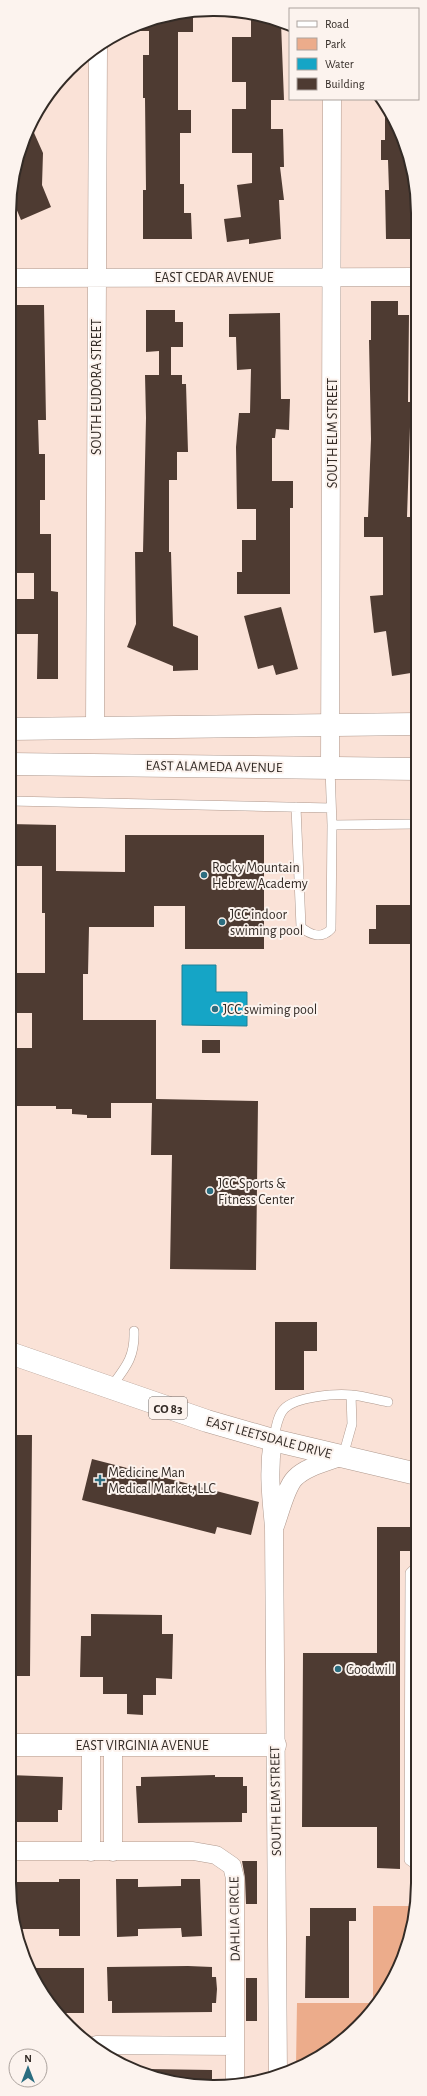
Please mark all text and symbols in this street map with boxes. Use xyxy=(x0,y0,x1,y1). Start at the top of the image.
legend xyxy=(289,8,419,100)
text: Road xyxy=(325,18,349,30)
text: Park xyxy=(325,38,346,50)
text: Water xyxy=(325,58,354,70)
text: Building xyxy=(325,78,365,90)
street label: EAST CEDAR AVENUE xyxy=(155,271,274,285)
street label: SOUTH EUDORA STREET xyxy=(90,319,104,455)
street label: SOUTH ELM STREET xyxy=(326,378,340,488)
street label: EAST ALAMEDA AVENUE xyxy=(145,759,283,775)
place label: Rocky Mountain Hebrew Academy xyxy=(212,861,308,891)
marker: Rocky Mountain Hebrew Academy xyxy=(199,870,209,880)
place label: JCC indoor swiming pool xyxy=(230,908,303,938)
marker: JCC indoor swiming pool xyxy=(217,917,227,927)
place label: JCC swiming pool xyxy=(223,1003,317,1017)
marker: JCC swiming pool xyxy=(210,1004,220,1014)
place label: JCC Sports & Fitness Center xyxy=(218,1177,295,1207)
marker: JCC Sports & Fitness Center xyxy=(205,1186,215,1196)
road number: CO 83 xyxy=(149,1397,187,1419)
street label: EAST LEETSDALE DRIVE xyxy=(204,1414,333,1462)
place label: Medicine Man Medical Market, LLC xyxy=(108,1466,216,1496)
marker: Medicine Man Medical Market, LLC xyxy=(95,1475,105,1485)
place label: Goodwill xyxy=(346,1663,395,1677)
marker: Goodwill xyxy=(333,1664,343,1674)
street label: EAST VIRGINIA AVENUE xyxy=(75,1739,209,1753)
street label: SOUTH ELM STREET xyxy=(268,1746,284,1856)
street label: DAHLIA CIRCLE xyxy=(227,1876,243,1962)
north arrow xyxy=(8,2048,48,2088)
text: N xyxy=(24,2053,32,2064)

